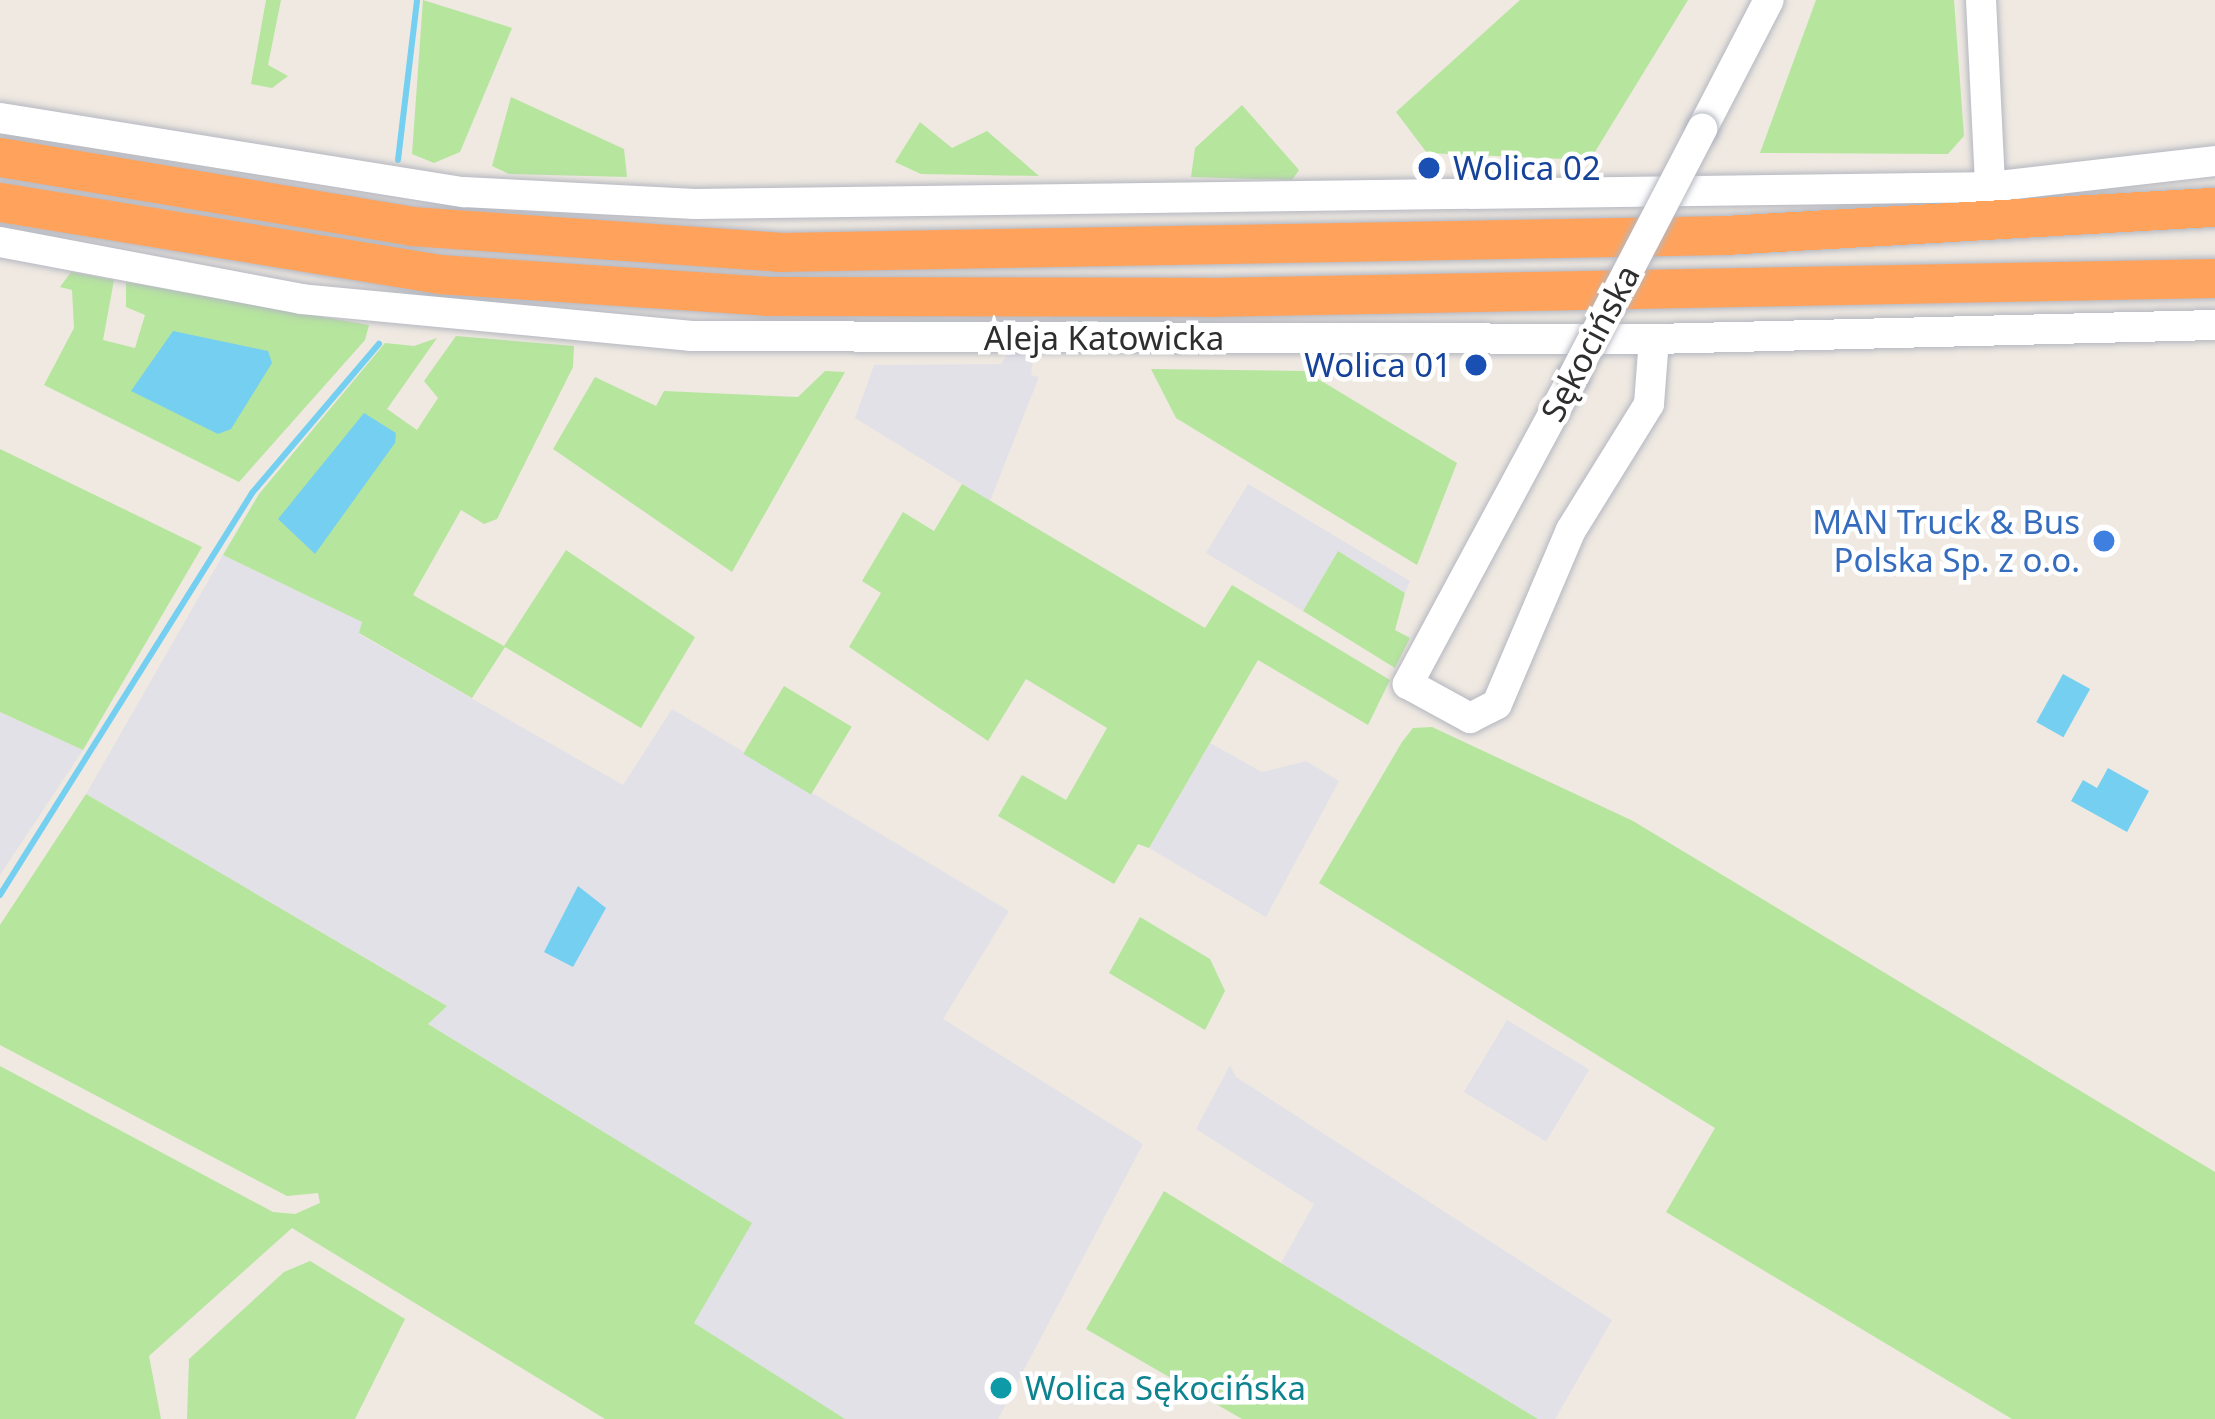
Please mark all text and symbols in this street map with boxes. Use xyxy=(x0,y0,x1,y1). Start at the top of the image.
place label: Wolica 02 xyxy=(1453,148,1601,188)
marker: Wolica 02 xyxy=(1416,155,1442,181)
street label: Sękocińska xyxy=(1532,258,1648,428)
street label: Aleja Katowicka xyxy=(984,318,1224,358)
place label: Wolica 01 xyxy=(1304,345,1452,385)
marker: Wolica 01 xyxy=(1463,352,1489,378)
place label: MAN Truck & Bus Polska Sp. z o.o. xyxy=(1812,502,2080,580)
marker: MAN Truck & Bus Polska Sp. z o.o. xyxy=(2091,528,2117,554)
place label: Wolica Sękocińska xyxy=(1025,1368,1306,1408)
marker: Wolica Sękocińska xyxy=(988,1375,1014,1401)

